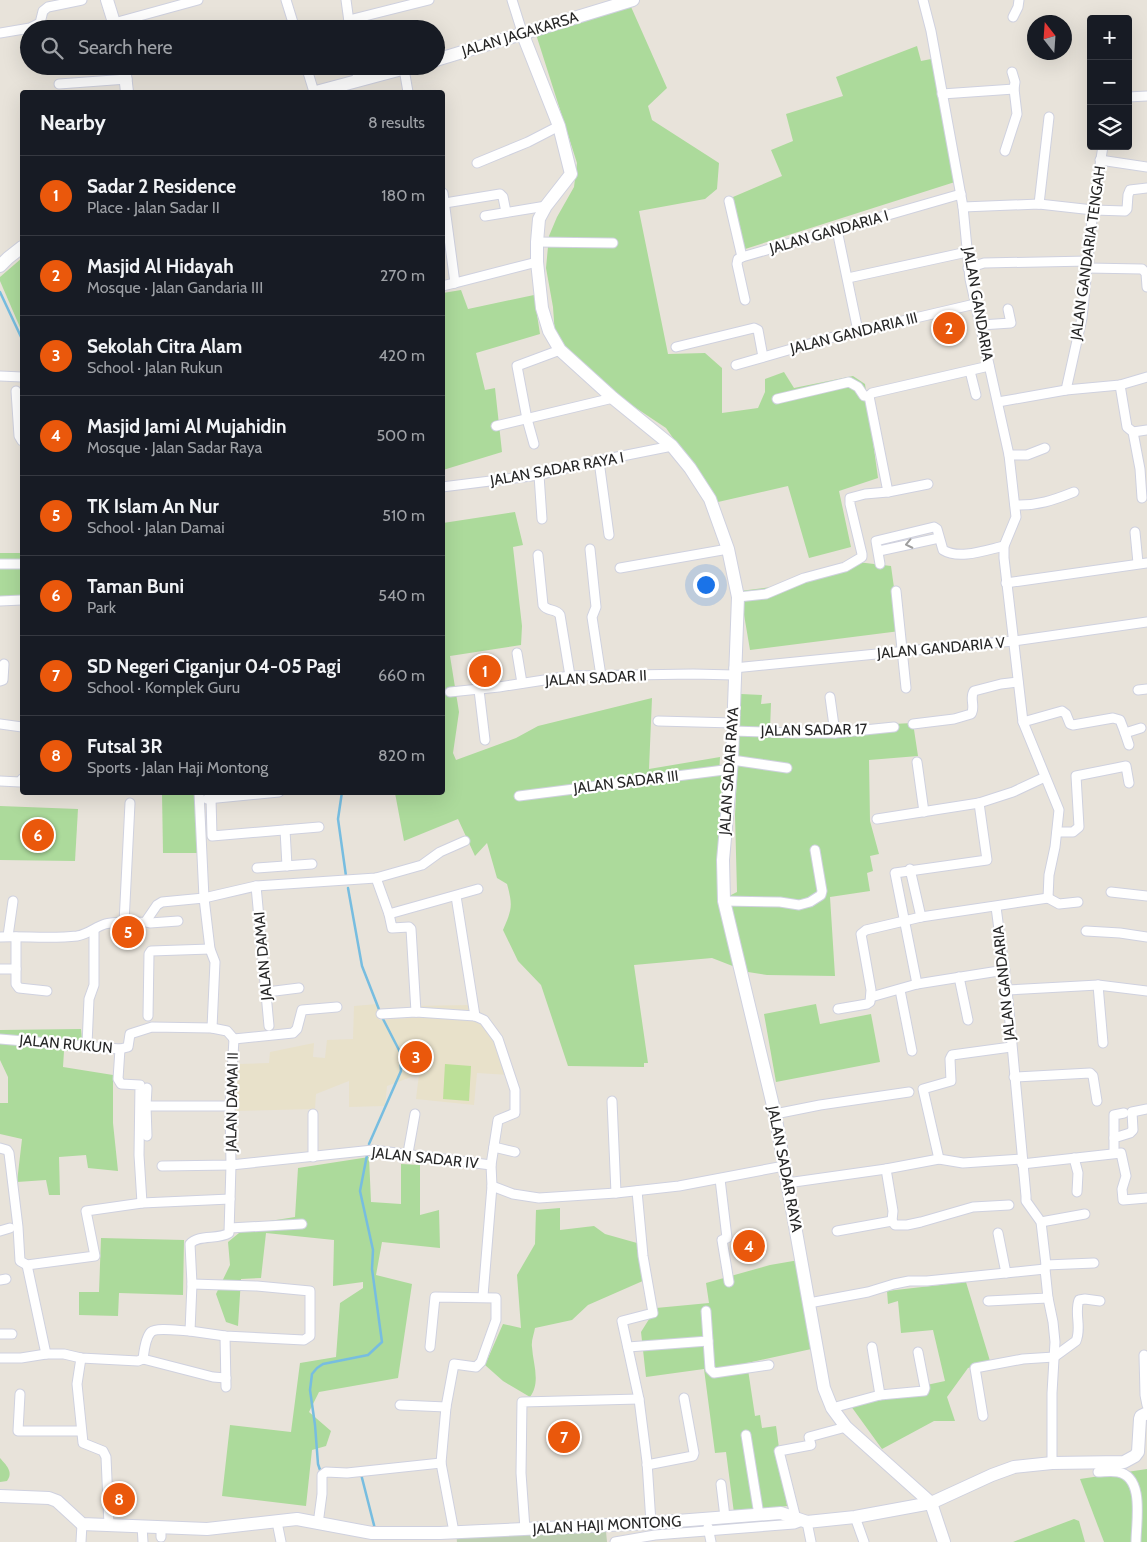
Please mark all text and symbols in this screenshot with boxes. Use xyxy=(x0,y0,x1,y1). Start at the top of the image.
street label: JALAN JAGAKARSA xyxy=(459,8,581,61)
north arrow xyxy=(1027,15,1072,60)
map controls xyxy=(1087,15,1132,150)
button: + xyxy=(1087,15,1132,60)
search box xyxy=(20,20,445,75)
icon: search xyxy=(38,34,66,62)
text: Search here xyxy=(78,36,172,59)
button: − xyxy=(1087,60,1132,105)
button: layers xyxy=(1087,105,1132,150)
text: Nearby xyxy=(40,110,106,135)
text: 8 results xyxy=(368,113,425,132)
street label: JALAN GANDARIA TENGAH xyxy=(1067,165,1109,342)
text: Sadar 2 Residence xyxy=(87,175,236,198)
text: 1 xyxy=(53,186,59,205)
text: 180 m xyxy=(381,186,425,205)
text: Place · Jalan Sadar II xyxy=(87,198,220,217)
street label: JALAN GANDARIA I xyxy=(766,206,891,258)
street label: JALAN GANDARIA xyxy=(959,244,997,363)
text: Masjid Al Hidayah xyxy=(87,255,234,278)
text: 2 xyxy=(52,266,60,285)
text: 270 m xyxy=(380,266,425,285)
text: Mosque · Jalan Gandaria III xyxy=(87,278,263,297)
street label: JALAN GANDARIA III xyxy=(788,308,920,358)
pin: 2 xyxy=(933,309,965,347)
text: Sekolah Citra Alam xyxy=(87,335,242,358)
text: 3 xyxy=(52,346,60,365)
text: 420 m xyxy=(379,346,425,365)
text: School · Jalan Rukun xyxy=(87,358,223,377)
text: Masjid Jami Al Mujahidin xyxy=(87,415,286,438)
text: 4 xyxy=(51,426,61,445)
text: 500 m xyxy=(376,426,425,445)
text: Mosque · Jalan Sadar Raya xyxy=(87,438,262,457)
street label: JALAN SADAR RAYA I xyxy=(488,448,625,490)
text: TK Islam An Nur xyxy=(87,495,219,518)
text: 5 xyxy=(52,506,60,525)
text: 510 m xyxy=(382,506,425,525)
text: School · Jalan Damai xyxy=(87,518,225,537)
one-way arrow xyxy=(904,538,913,549)
your location xyxy=(693,572,719,598)
text: Taman Buni xyxy=(87,575,184,598)
text: 6 xyxy=(52,586,61,605)
text: 540 m xyxy=(378,586,425,605)
text: Park xyxy=(87,598,116,617)
street label: JALAN GANDARIA V xyxy=(875,633,1007,663)
pin: 1 xyxy=(469,652,501,690)
text: SD Negeri Ciganjur 04-05 Pagi xyxy=(87,655,341,678)
text: 7 xyxy=(52,666,60,685)
text: 660 m xyxy=(378,666,425,685)
street label: JALAN SADAR II xyxy=(544,666,647,690)
text: School · Komplek Guru xyxy=(87,678,240,697)
street label: JALAN SADAR RAYA xyxy=(715,706,743,837)
street label: JALAN SADAR 17 xyxy=(760,720,868,740)
text: Futsal 3R xyxy=(87,735,162,758)
text: 8 xyxy=(51,746,61,765)
text: 820 m xyxy=(378,746,425,765)
text: Sports · Jalan Haji Montong xyxy=(87,758,268,777)
street label: JALAN SADAR III xyxy=(571,767,680,797)
pin: 6 xyxy=(22,816,54,854)
street label: JALAN DAMAI xyxy=(250,911,276,1002)
pin: 5 xyxy=(112,913,144,951)
street label: JALAN GANDARIA xyxy=(989,924,1019,1042)
street label: JALAN RUKUN xyxy=(18,1031,113,1057)
pin: 3 xyxy=(400,1038,432,1076)
street label: JALAN DAMAI II xyxy=(222,1052,242,1153)
street label: JALAN SADAR RAYA xyxy=(764,1103,806,1234)
street label: JALAN SADAR IV xyxy=(370,1143,480,1173)
pin: 4 xyxy=(733,1227,765,1265)
pin: 7 xyxy=(548,1418,580,1456)
pin: 8 xyxy=(103,1480,135,1518)
street label: JALAN HAJI MONTONG xyxy=(531,1512,682,1538)

